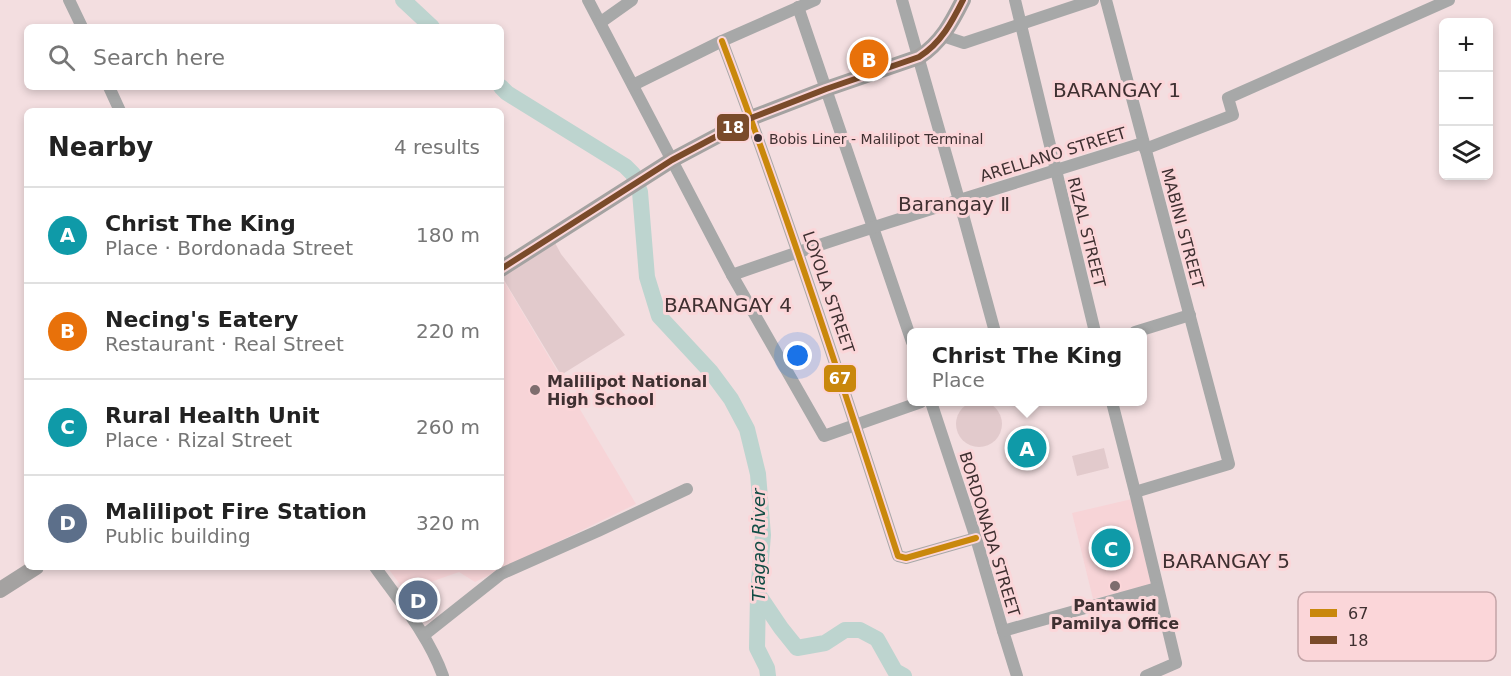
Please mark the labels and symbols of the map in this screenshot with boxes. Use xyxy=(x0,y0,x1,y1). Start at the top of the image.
pin: B xyxy=(850,36,888,82)
district label: BARANGAY 1 xyxy=(1053,78,1181,102)
line badge: 18 xyxy=(716,113,750,142)
text: 18 xyxy=(722,118,744,137)
street label: ARELLANO STREET xyxy=(978,123,1129,186)
place label: Bobis Liner - Malilipot Terminal xyxy=(769,131,983,147)
marker: Bobis Liner - Malilipot Terminal xyxy=(752,132,764,144)
street label: MABINI STREET xyxy=(1157,166,1208,290)
street label: RIZAL STREET xyxy=(1064,175,1109,289)
district label: Barangay Ⅱ xyxy=(898,192,1010,216)
street label: LOYOLA STREET xyxy=(799,229,858,356)
district label: BARANGAY 4 xyxy=(664,293,792,317)
your location xyxy=(783,341,812,370)
line badge: 67 xyxy=(823,364,857,393)
text: 67 xyxy=(829,369,851,388)
place label: Malilipot National High School xyxy=(547,372,707,409)
marker: Malilipot National High School xyxy=(528,383,542,397)
pin: A xyxy=(1008,426,1046,470)
street label: BORDONADA STREET xyxy=(955,449,1024,619)
water label: Tiagao River xyxy=(748,487,769,601)
pin: C xyxy=(1092,526,1130,570)
district label: BARANGAY 5 xyxy=(1162,549,1290,573)
pin: D xyxy=(398,578,438,622)
marker: Pantawid Pamilya Office xyxy=(1108,579,1122,593)
legend xyxy=(1298,592,1496,661)
place label: Pantawid Pamilya Office xyxy=(1051,596,1179,633)
text: 67 xyxy=(1348,604,1368,623)
text: 18 xyxy=(1348,631,1368,650)

